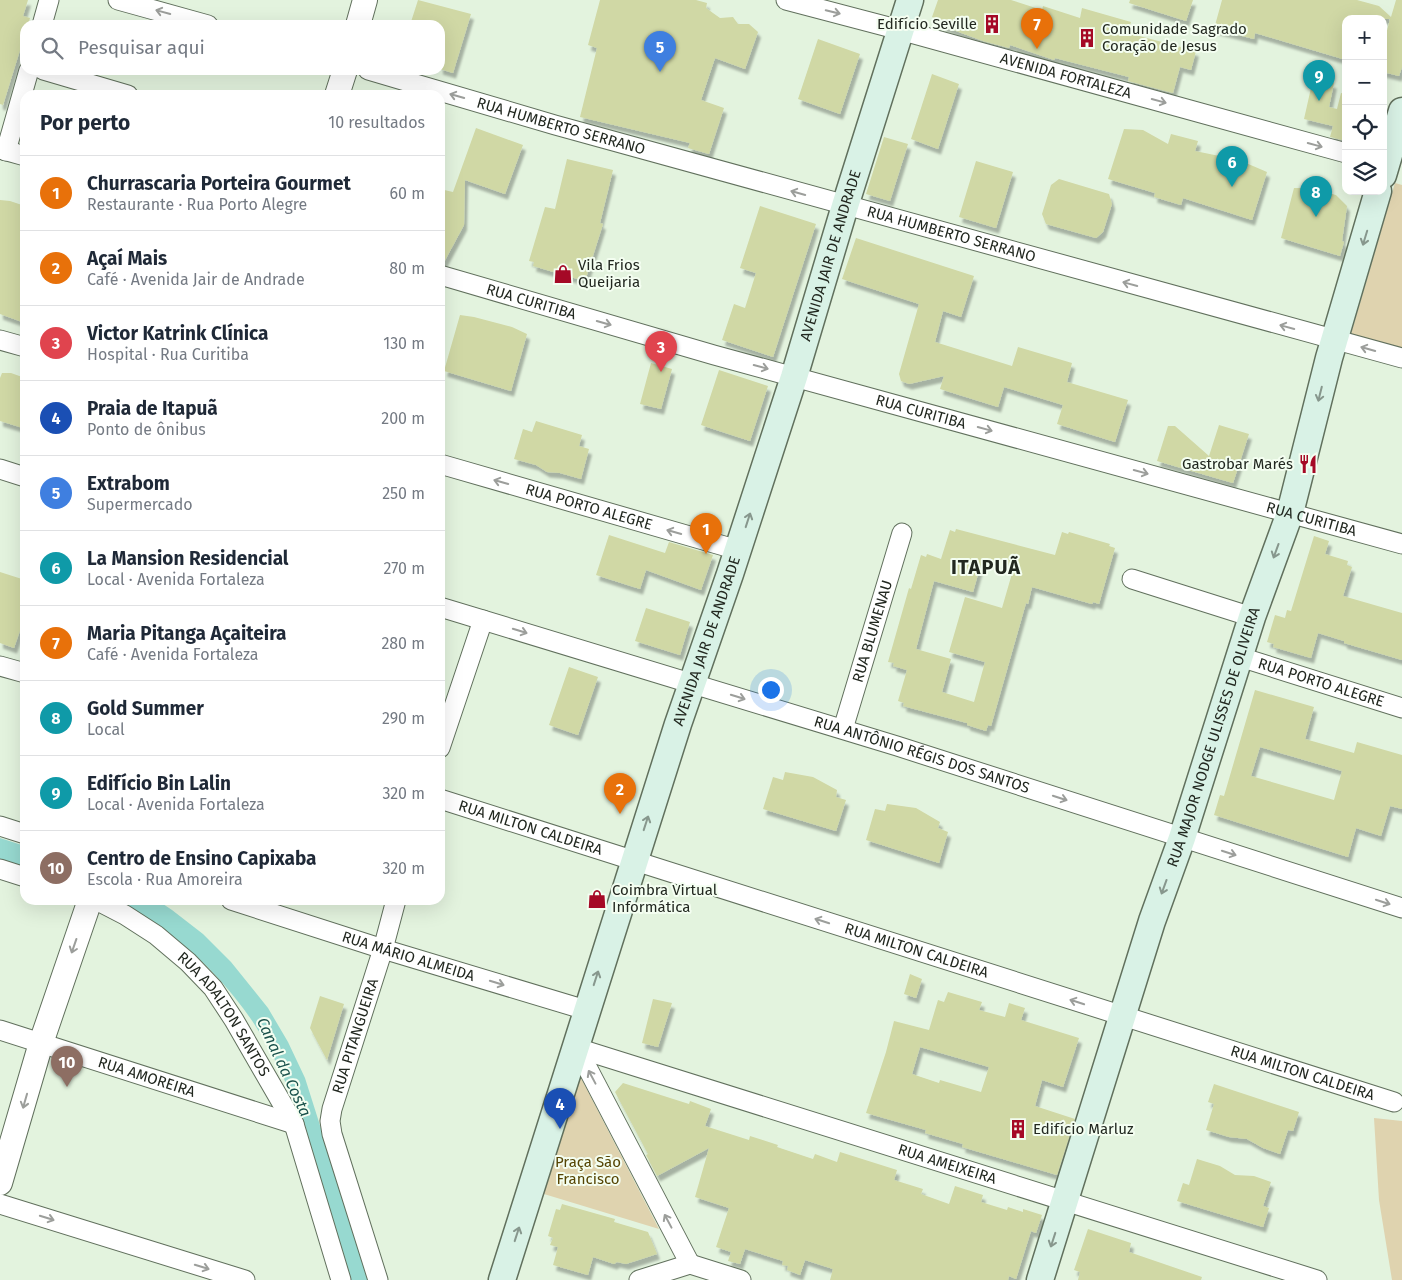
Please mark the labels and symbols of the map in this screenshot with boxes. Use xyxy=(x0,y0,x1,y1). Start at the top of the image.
one-way arrow xyxy=(155,7,171,17)
one-way arrow xyxy=(825,8,841,17)
pin: 7 xyxy=(1021,8,1053,49)
building icon: Edifício Seville xyxy=(981,13,1003,35)
place label: Edifício Seville xyxy=(877,15,977,33)
place label: Comunidade Sagrado Coração de Jesus xyxy=(1102,20,1247,55)
building icon: Comunidade Sagrado Coração de Jesus xyxy=(1076,27,1098,49)
pin: 5 xyxy=(644,31,676,72)
street label: AVENIDA FORTALEZA xyxy=(998,49,1134,103)
pin: 9 xyxy=(1303,60,1335,101)
one-way arrow xyxy=(449,91,465,101)
street label: RUA HUMBERTO SERRANO xyxy=(475,93,647,158)
one-way arrow xyxy=(1150,97,1166,107)
one-way arrow xyxy=(1307,140,1323,150)
pin: 6 xyxy=(1216,146,1248,187)
street label: AVENIDA JAIR DE ANDRADE xyxy=(796,168,865,343)
pin: 8 xyxy=(1300,176,1332,217)
one-way arrow xyxy=(791,188,807,197)
street label: RUA HUMBERTO SERRANO xyxy=(865,202,1038,266)
one-way arrow xyxy=(1359,230,1369,246)
place label: Vila Frios Queijaria xyxy=(578,256,640,291)
shop icon: Vila Frios Queijaria xyxy=(552,263,574,285)
one-way arrow xyxy=(1123,279,1139,288)
street label: RUA CURITIBA xyxy=(484,280,579,323)
one-way arrow xyxy=(596,318,612,328)
one-way arrow xyxy=(1280,321,1296,331)
pin: 3 xyxy=(645,331,677,372)
one-way arrow xyxy=(1360,343,1376,353)
one-way arrow xyxy=(752,363,768,372)
one-way arrow xyxy=(1314,386,1324,402)
street label: RUA CURITIBA xyxy=(874,391,968,433)
one-way arrow xyxy=(976,425,992,435)
restaurant icon: Gastrobar Marés xyxy=(1297,453,1319,475)
place label: Gastrobar Marés xyxy=(1182,455,1293,473)
one-way arrow xyxy=(1133,468,1149,477)
one-way arrow xyxy=(494,476,510,486)
street label: RUA PORTO ALEGRE xyxy=(523,480,655,534)
street label: RUA CURITIBA xyxy=(1264,498,1359,540)
one-way arrow xyxy=(743,512,753,528)
pin: 1 xyxy=(690,513,722,554)
one-way arrow xyxy=(666,526,682,536)
one-way arrow xyxy=(1271,542,1280,558)
street label: AVENIDA JAIR DE ANDRADE xyxy=(669,554,744,728)
district label: ITAPUÃ xyxy=(951,555,1021,579)
street label: RUA BLUMENAU xyxy=(849,578,896,685)
street label: RUA MAJOR NODGE ULISSES DE OLIVEIRA xyxy=(1163,604,1264,870)
one-way arrow xyxy=(512,627,528,637)
street label: RUA PORTO ALEGRE xyxy=(1256,654,1386,711)
your location xyxy=(758,677,784,703)
one-way arrow xyxy=(729,693,745,703)
street label: RUA ANTÔNIO RÉGIS DOS SANTOS xyxy=(812,712,1032,797)
pin: 2 xyxy=(604,773,636,814)
one-way arrow xyxy=(1051,794,1067,803)
street label: RUA MILTON CALDEIRA xyxy=(456,796,605,859)
one-way arrow xyxy=(641,816,651,832)
one-way arrow xyxy=(1220,848,1236,858)
one-way arrow xyxy=(1159,879,1168,895)
place label: Coimbra Virtual Informática xyxy=(612,881,718,916)
shop icon: Coimbra Virtual Informática xyxy=(586,888,608,910)
one-way arrow xyxy=(1375,898,1391,908)
one-way arrow xyxy=(814,916,830,926)
street label: RUA MILTON CALDEIRA xyxy=(842,919,991,982)
street label: RUA MÁRIO ALMEIDA xyxy=(340,927,477,985)
one-way arrow xyxy=(69,938,79,954)
street label: RUA ADALTON SANTOS xyxy=(174,948,274,1080)
one-way arrow xyxy=(592,971,602,987)
street label: RUA PITANGUEIRA xyxy=(328,976,382,1096)
one-way arrow xyxy=(488,978,504,988)
one-way arrow xyxy=(1069,997,1085,1006)
water label: Canal da Costa xyxy=(253,1014,315,1120)
street label: RUA MILTON CALDEIRA xyxy=(1228,1042,1377,1104)
pin: 10 xyxy=(51,1046,83,1087)
street label: RUA AMOREIRA xyxy=(96,1053,198,1101)
one-way arrow xyxy=(587,1070,597,1085)
pin: 4 xyxy=(544,1088,576,1129)
one-way arrow xyxy=(20,1093,30,1109)
building icon: Edifício Marluz xyxy=(1007,1118,1029,1140)
place label: Edifício Marluz xyxy=(1033,1120,1134,1138)
street label: RUA AMEIXEIRA xyxy=(896,1140,999,1188)
park label: Praça São Francisco xyxy=(555,1153,621,1188)
one-way arrow xyxy=(38,1214,54,1224)
one-way arrow xyxy=(663,1214,672,1229)
one-way arrow xyxy=(512,1226,522,1242)
one-way arrow xyxy=(1048,1232,1057,1248)
one-way arrow xyxy=(193,1262,209,1272)

